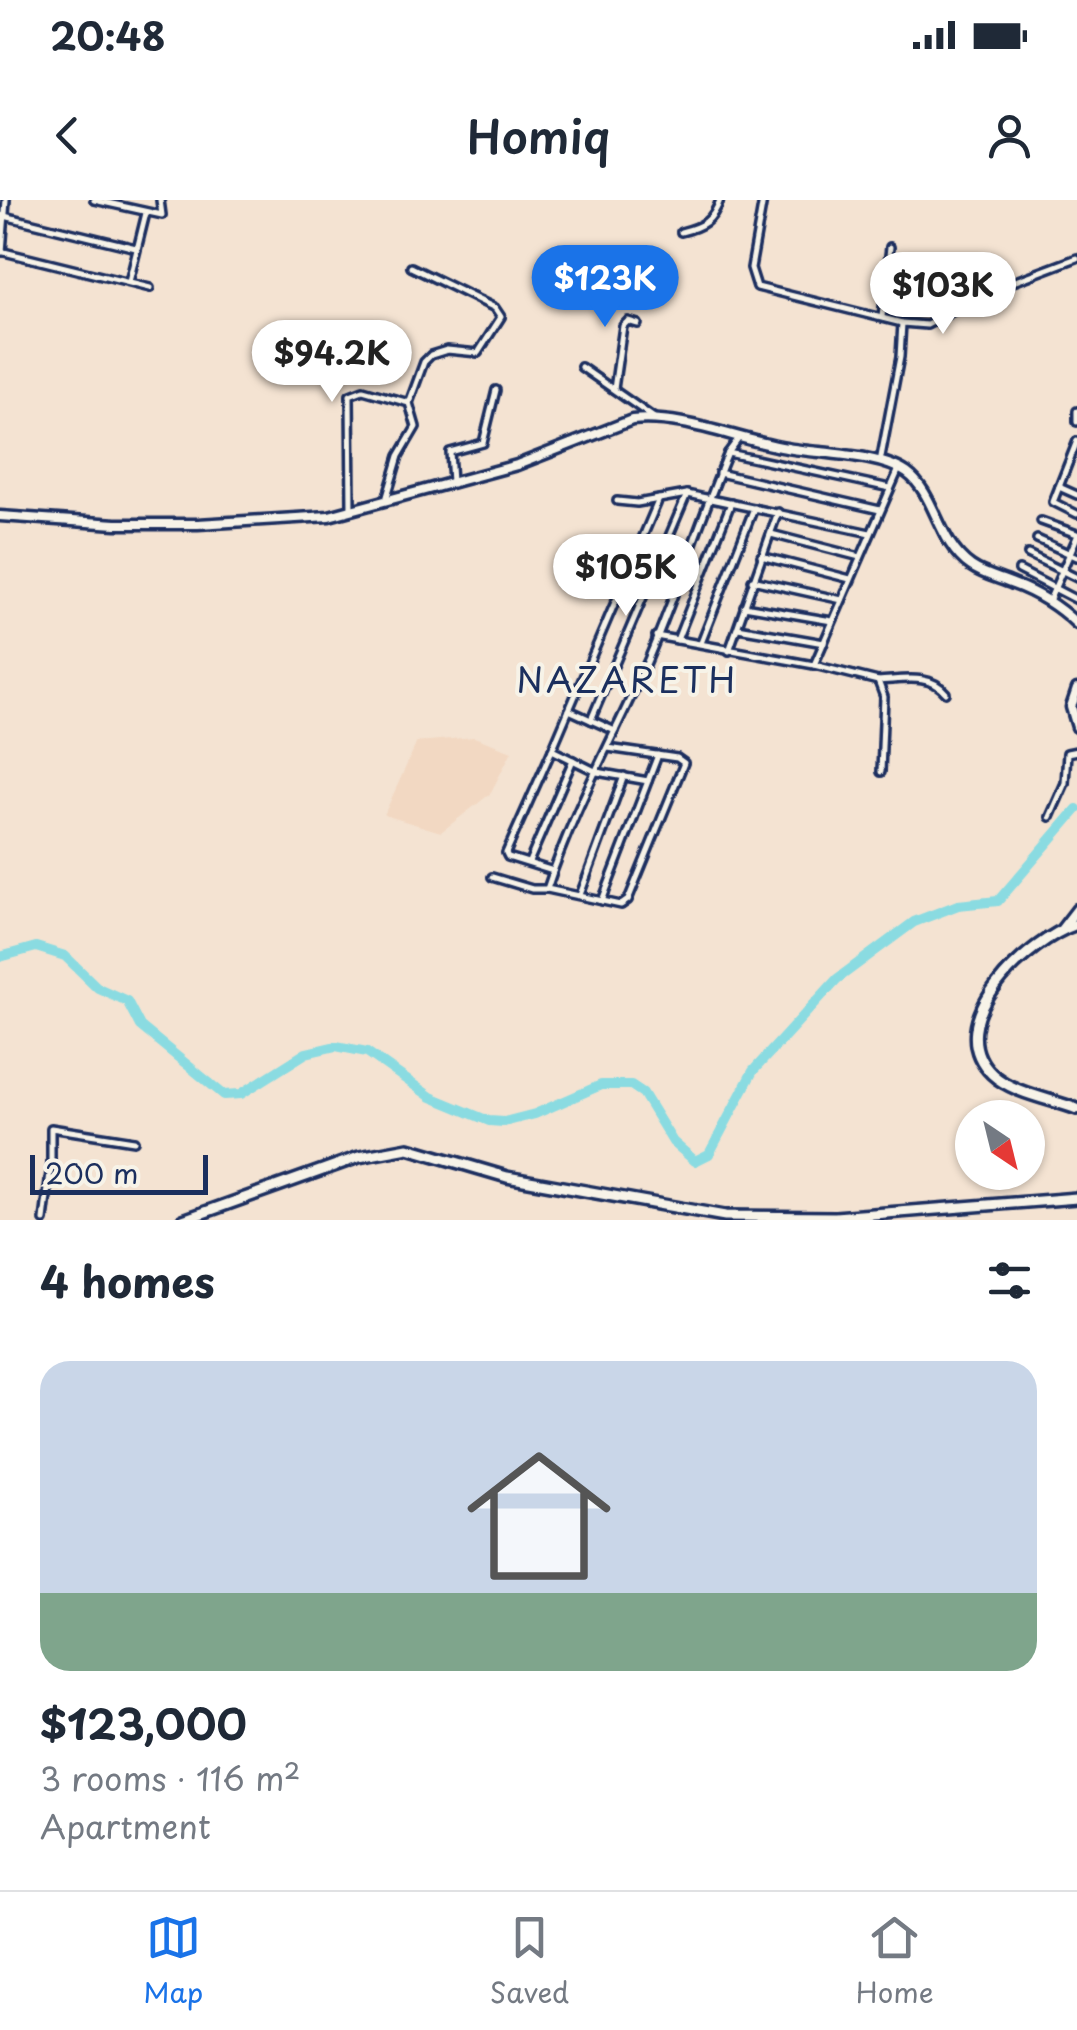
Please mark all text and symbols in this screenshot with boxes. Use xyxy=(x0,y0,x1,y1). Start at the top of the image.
text: 20:48 xyxy=(50,7,165,64)
text: Homiq xyxy=(467,101,610,169)
icon: back xyxy=(40,108,95,163)
icon: person xyxy=(982,108,1037,163)
pin: $123K xyxy=(535,245,675,330)
pin: $103K xyxy=(873,252,1013,337)
text: $123K xyxy=(554,253,656,301)
text: $103K xyxy=(892,260,994,308)
pin: $94.2K xyxy=(251,320,413,405)
text: $94.2K xyxy=(274,328,390,376)
pin: $105K xyxy=(556,534,696,619)
text: $105K xyxy=(575,542,677,590)
district label: NAZARETH xyxy=(516,652,738,705)
north arrow xyxy=(955,1100,1045,1190)
map controls xyxy=(955,1100,1045,1190)
scale bar xyxy=(30,1150,208,1194)
text: 200 m xyxy=(45,1151,138,1194)
text: 4 homes xyxy=(40,1249,215,1312)
icon: filters xyxy=(982,1253,1037,1308)
icon: home xyxy=(449,1426,629,1606)
text: $123,000 xyxy=(40,1691,247,1754)
text: 3 rooms · 116 m² xyxy=(40,1754,301,1802)
text: Apartment xyxy=(40,1802,211,1850)
tab: Map xyxy=(143,1910,203,2013)
tab: Saved xyxy=(490,1910,569,2013)
tab: Home xyxy=(856,1910,934,2013)

